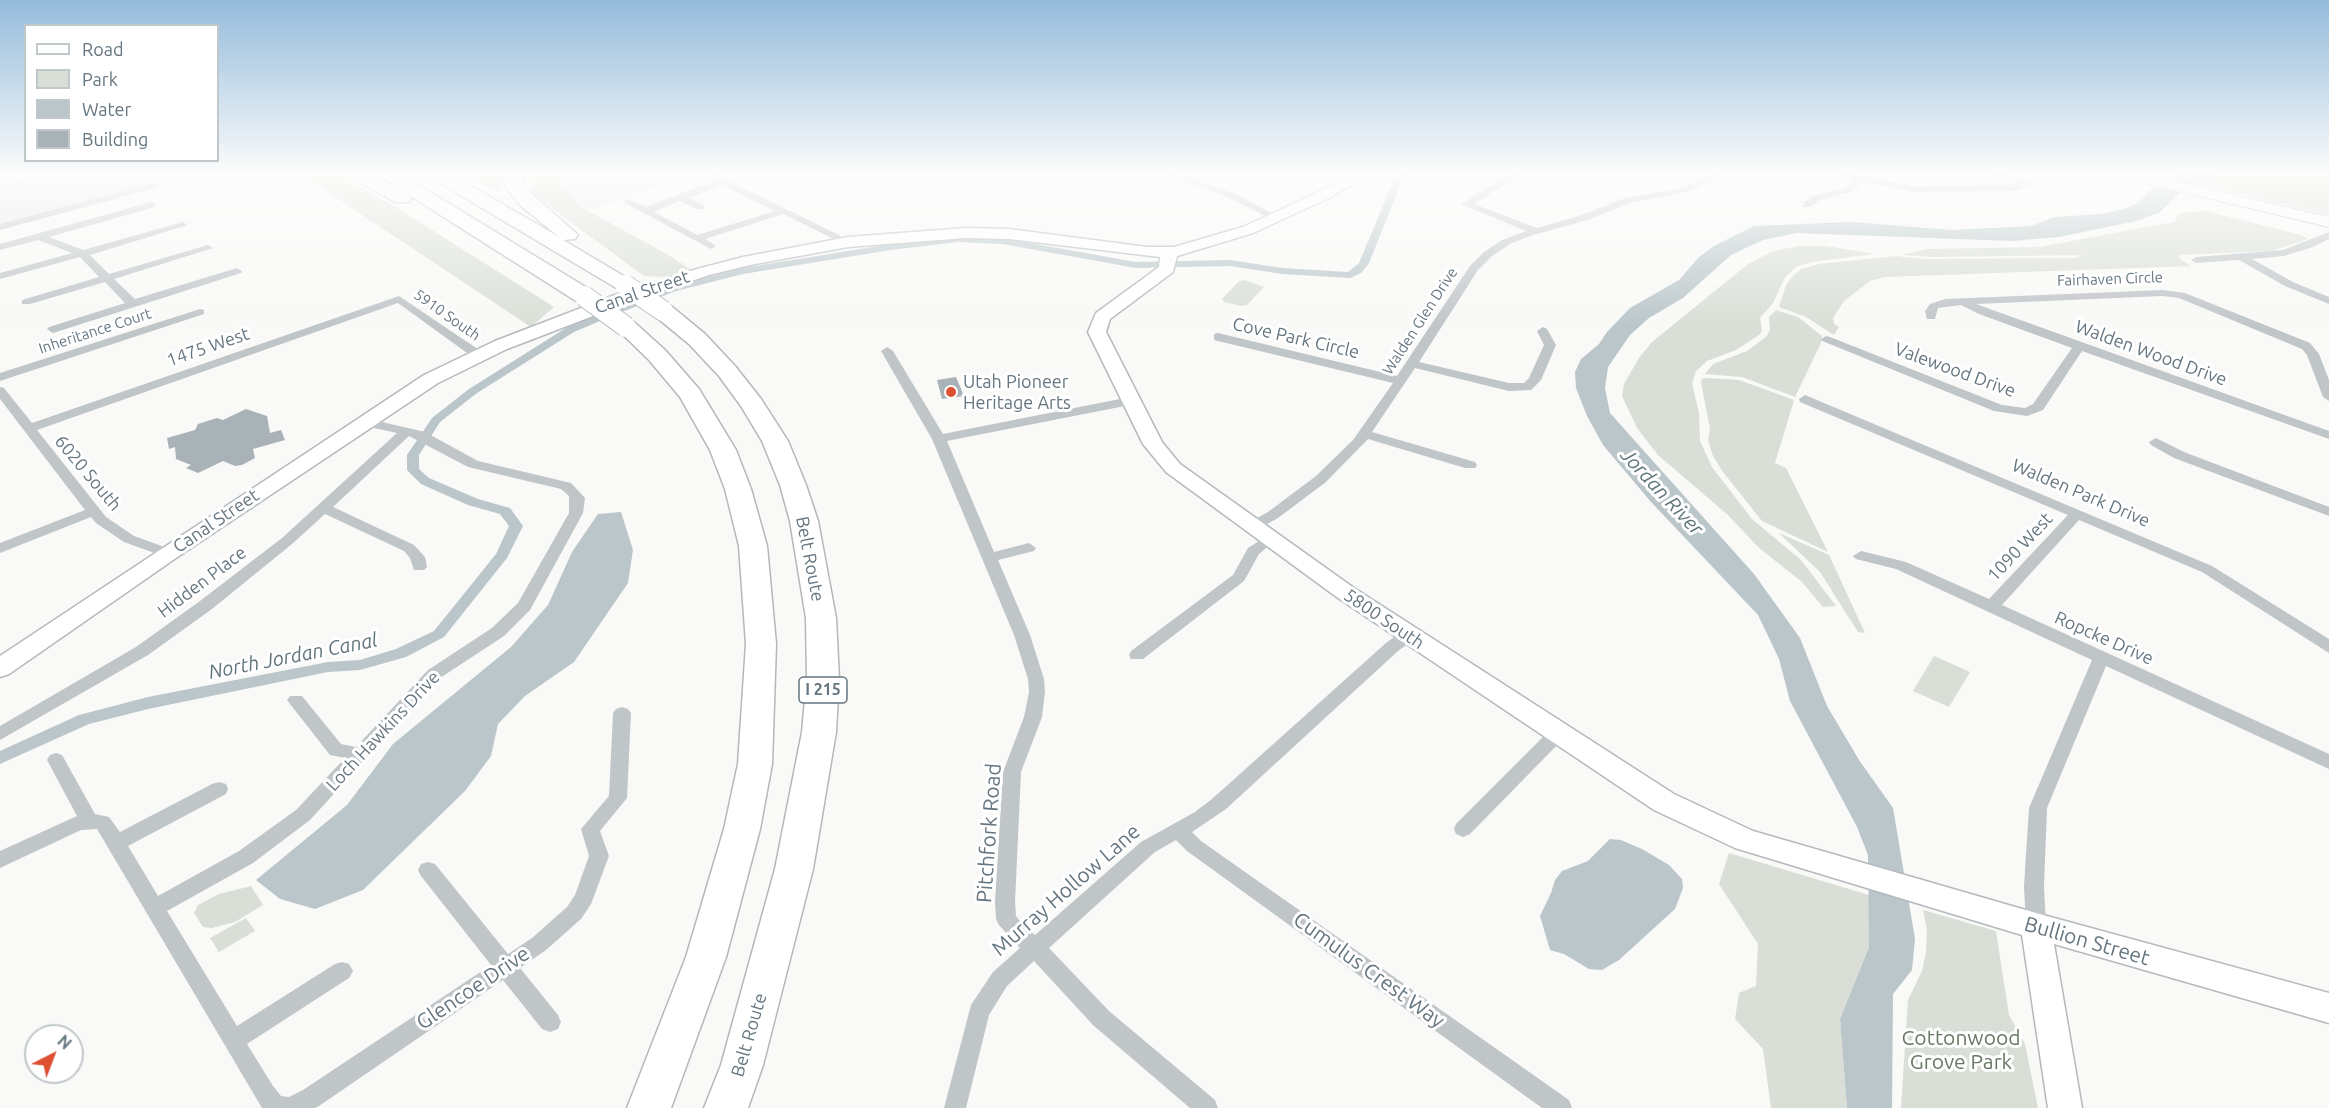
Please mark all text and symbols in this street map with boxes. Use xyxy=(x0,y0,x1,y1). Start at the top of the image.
legend xyxy=(24,24,219,162)
text: Road xyxy=(82,39,124,59)
text: Park xyxy=(82,69,118,89)
text: Water xyxy=(82,99,131,119)
text: Building xyxy=(82,129,148,149)
street label: Walden Glen Drive xyxy=(1379,264,1461,378)
street label: Canal Street xyxy=(592,266,692,318)
street label: Fairhaven Circle xyxy=(2057,268,2163,290)
street label: 5910 South xyxy=(410,286,484,344)
street label: Inheritance Court xyxy=(36,304,154,358)
street label: Cove Park Circle xyxy=(1231,313,1361,363)
street label: Walden Wood Drive xyxy=(2072,316,2230,390)
street label: 1475 West xyxy=(164,323,252,371)
street label: Valewood Drive xyxy=(1892,338,2018,402)
place label: Utah Pioneer Heritage Arts xyxy=(963,371,1071,413)
marker: Utah Pioneer Heritage Arts xyxy=(944,385,958,399)
street label: 6020 South xyxy=(50,431,126,515)
water label: Jordan River xyxy=(1616,444,1708,540)
street label: Walden Park Drive xyxy=(2009,454,2153,532)
street label: Canal Street xyxy=(169,484,263,558)
street label: 1090 West xyxy=(1983,508,2057,586)
street label: Belt Route xyxy=(791,515,829,603)
street label: Hidden Place xyxy=(153,542,251,622)
street label: 5800 South xyxy=(1340,584,1428,654)
street label: Ropcke Drive xyxy=(2051,607,2157,669)
water label: North Jordan Canal xyxy=(206,628,380,684)
street label: Loch Hawkins Drive xyxy=(322,666,444,796)
road number: I 215 xyxy=(799,677,847,703)
street label: Pitchfork Road xyxy=(972,762,1006,904)
street label: Murray Hollow Lane xyxy=(987,819,1145,961)
street label: Cumulus Crest Way xyxy=(1289,907,1449,1033)
street label: Bullion Street xyxy=(2021,911,2153,971)
street label: Glencoe Drive xyxy=(412,941,534,1035)
street label: Belt Route xyxy=(727,991,771,1079)
north arrow xyxy=(24,1024,84,1084)
park label: Cottonwood Grove Park xyxy=(1902,1025,2020,1075)
text: N xyxy=(54,1031,75,1053)

